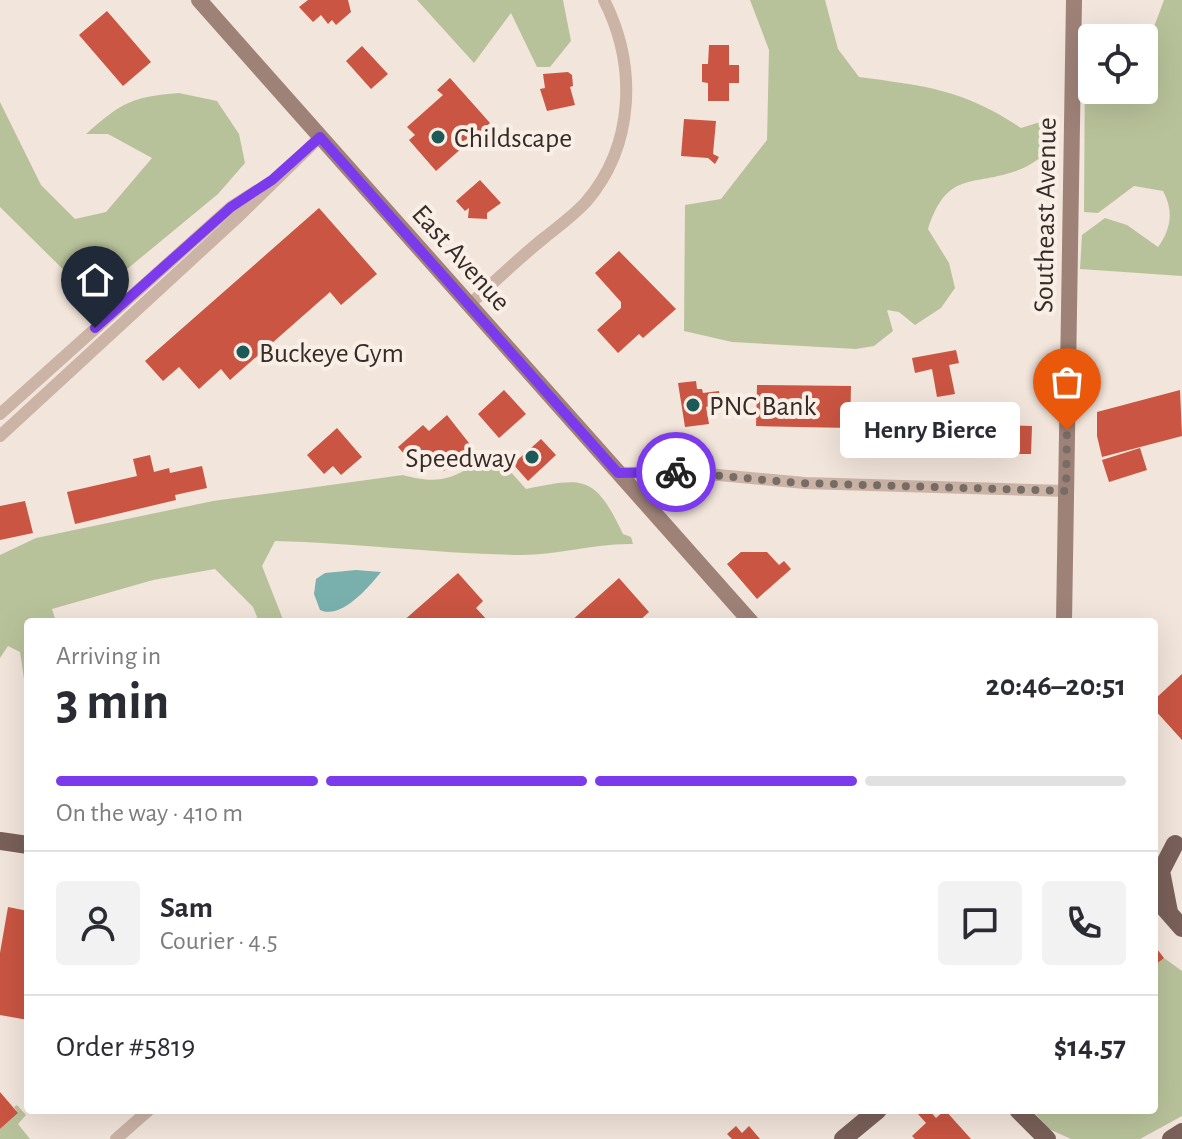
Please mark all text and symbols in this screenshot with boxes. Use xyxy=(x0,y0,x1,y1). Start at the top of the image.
map controls xyxy=(1078,24,1158,104)
button: locate xyxy=(1078,24,1158,104)
street label: Southeast Avenue xyxy=(1030,117,1062,313)
place label: Childscape xyxy=(454,125,572,153)
marker: Childscape xyxy=(429,128,447,146)
street label: East Avenue xyxy=(406,200,515,317)
pin xyxy=(61,246,129,328)
icon: home xyxy=(73,258,117,302)
place label: Buckeye Gym xyxy=(259,340,404,368)
marker: Buckeye Gym xyxy=(234,343,252,361)
pin xyxy=(1033,348,1101,430)
icon: bag xyxy=(1045,360,1089,404)
place label: PNC Bank xyxy=(709,393,817,421)
marker: PNC Bank xyxy=(684,396,702,414)
callout: Henry Bierce xyxy=(839,402,1019,458)
text: Henry Bierce xyxy=(863,417,997,443)
courier xyxy=(636,432,716,512)
place label: Speedway xyxy=(405,445,516,473)
marker: Speedway xyxy=(523,448,541,466)
icon: bike xyxy=(654,450,698,494)
text: Arriving in xyxy=(56,643,161,669)
text: 20:46–20:51 xyxy=(986,671,1126,701)
text: 3 min xyxy=(56,676,169,728)
text: On the way · 410 m xyxy=(56,800,243,826)
button: person xyxy=(56,881,140,965)
button: chat xyxy=(938,881,1022,965)
button: phone xyxy=(1042,881,1126,965)
text: Sam xyxy=(160,893,213,923)
text: Courier · 4.5 xyxy=(160,928,278,954)
text: Order #5819 xyxy=(56,1032,195,1062)
text: $14.57 xyxy=(1054,1032,1126,1062)

